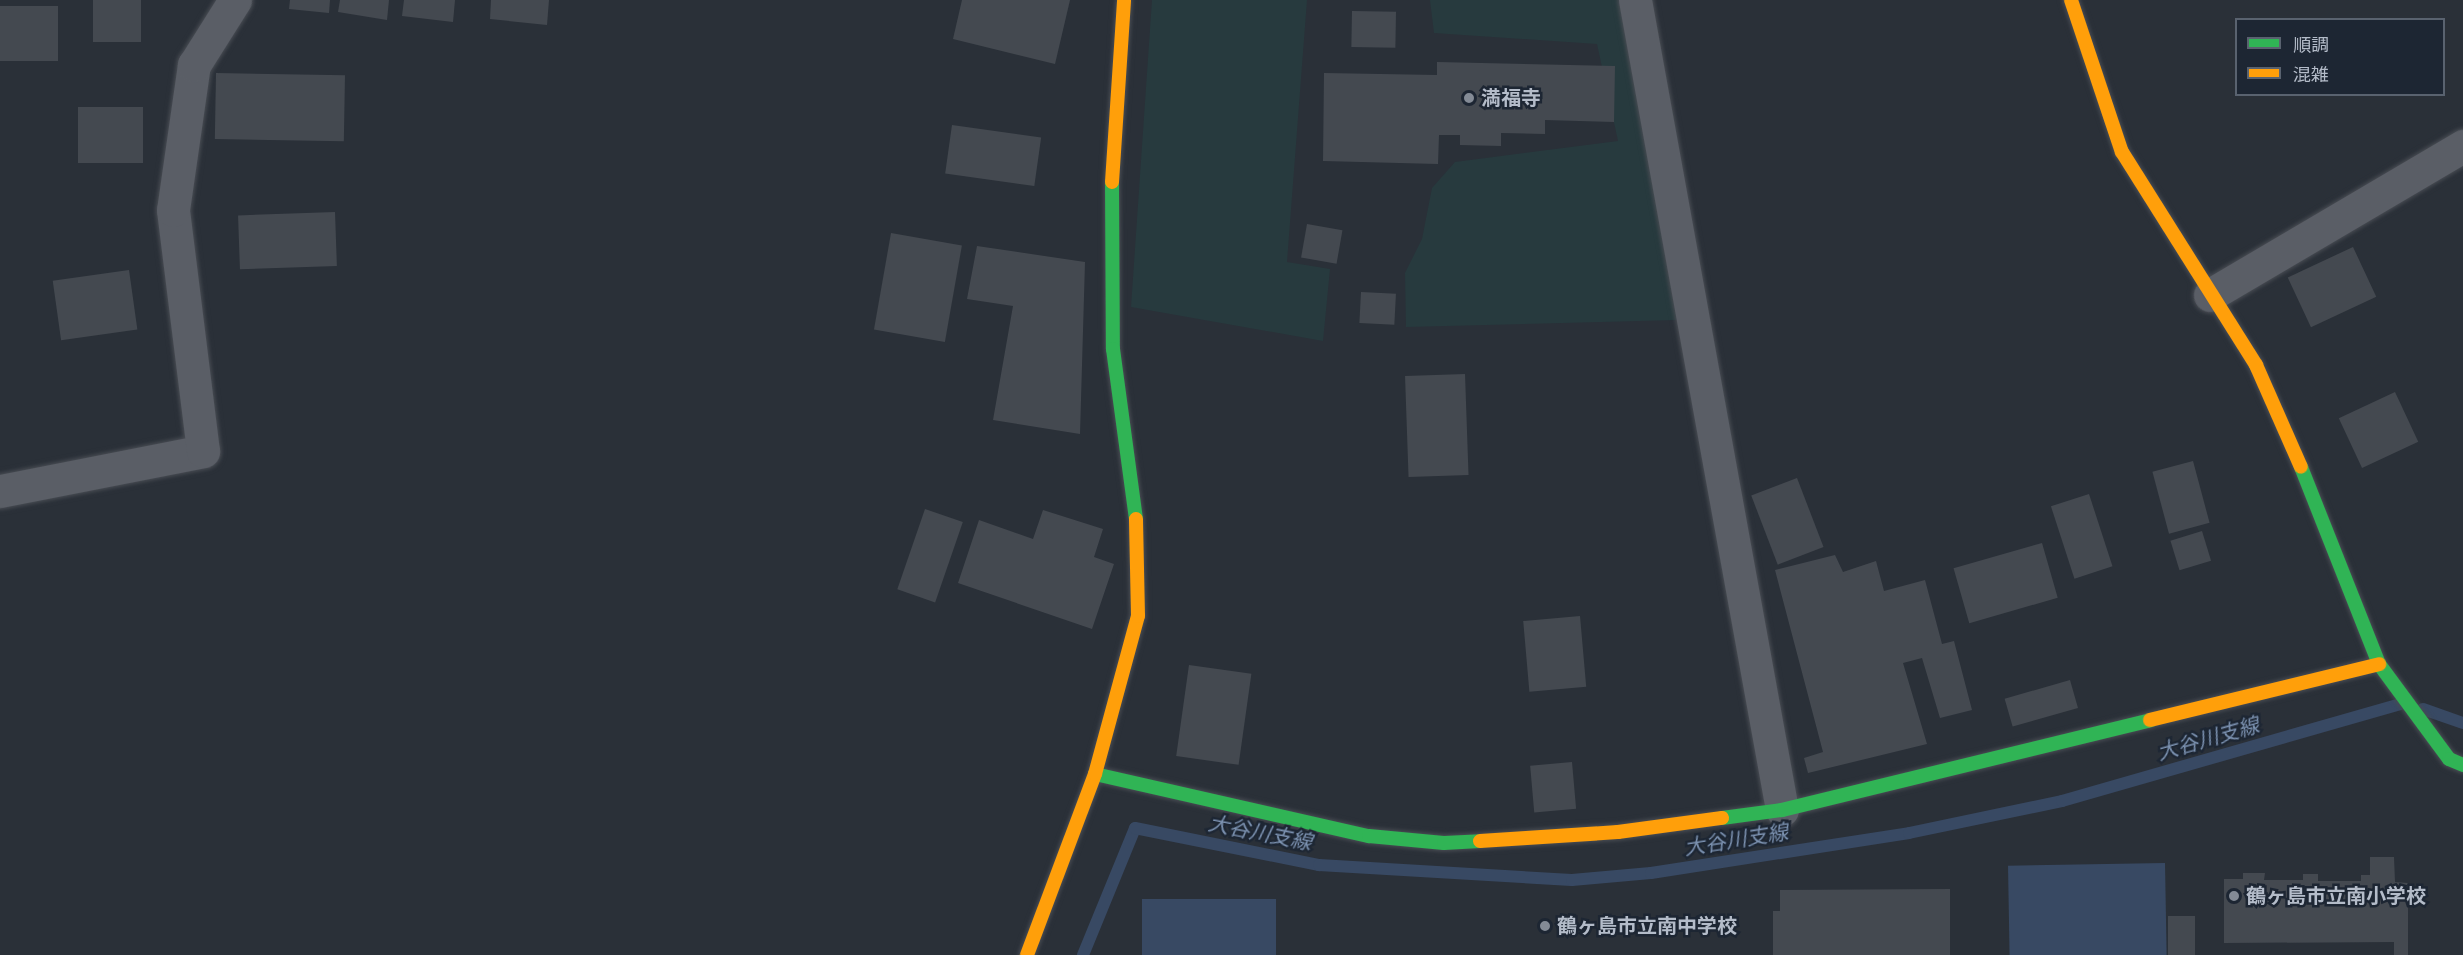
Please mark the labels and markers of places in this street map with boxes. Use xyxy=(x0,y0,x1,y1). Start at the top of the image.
place label: 満福寺 xyxy=(1481,86,1541,110)
marker: 満福寺 xyxy=(1462,91,1476,105)
place label: 鶴ヶ島市立南小学校 xyxy=(2246,884,2426,908)
marker: 鶴ヶ島市立南小学校 xyxy=(2227,889,2241,903)
place label: 鶴ヶ島市立南中学校 xyxy=(1557,914,1737,938)
marker: 鶴ヶ島市立南中学校 xyxy=(1538,919,1552,933)

